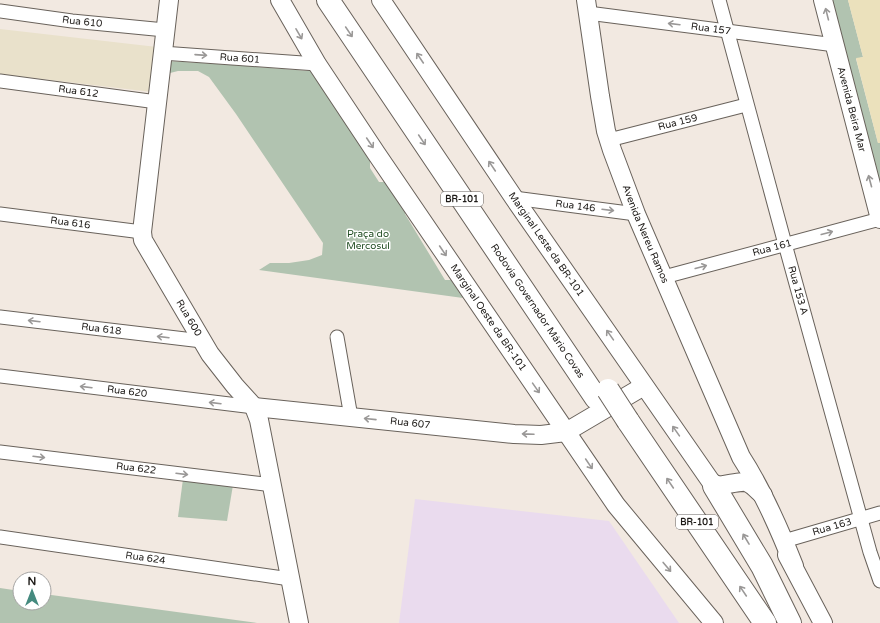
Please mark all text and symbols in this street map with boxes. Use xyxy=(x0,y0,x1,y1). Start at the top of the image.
one-way arrow xyxy=(823,8,830,21)
street label: Rua 610 xyxy=(61,14,103,30)
one-way arrow xyxy=(668,20,681,28)
street label: Rua 157 xyxy=(690,20,732,37)
one-way arrow xyxy=(345,27,354,38)
one-way arrow xyxy=(296,28,304,40)
street label: Rua 601 xyxy=(219,51,260,66)
one-way arrow xyxy=(194,52,207,59)
one-way arrow xyxy=(416,53,424,64)
street label: Avenida Beira Mar xyxy=(835,66,868,153)
street label: Rua 612 xyxy=(58,83,99,100)
street label: Rua 159 xyxy=(657,112,699,133)
one-way arrow xyxy=(418,134,426,145)
one-way arrow xyxy=(366,137,374,148)
one-way arrow xyxy=(488,161,496,172)
one-way arrow xyxy=(866,175,873,188)
street label: Avenida Nereu Ramos xyxy=(620,183,671,285)
street label: Marginal Leste da BR-101 xyxy=(506,190,587,299)
road number: BR-101 xyxy=(441,192,483,206)
street label: Rua 146 xyxy=(555,197,596,215)
one-way arrow xyxy=(602,206,615,214)
street label: Rua 616 xyxy=(50,214,91,231)
park label: Praça do Mercosul xyxy=(346,228,390,252)
one-way arrow xyxy=(820,229,833,236)
street label: Rua 161 xyxy=(751,237,793,259)
street label: Rodovia Governador Mário Covas xyxy=(488,242,587,381)
one-way arrow xyxy=(439,245,447,256)
street label: Marginal Oeste da BR-101 xyxy=(448,262,529,373)
one-way arrow xyxy=(695,263,708,270)
street label: Rua 153 A xyxy=(785,265,810,316)
street label: Rua 600 xyxy=(173,298,204,338)
one-way arrow xyxy=(28,317,41,325)
street label: Rua 618 xyxy=(81,321,122,337)
one-way arrow xyxy=(606,330,614,341)
one-way arrow xyxy=(157,333,170,341)
one-way arrow xyxy=(532,382,540,393)
one-way arrow xyxy=(80,383,93,391)
street label: Rua 620 xyxy=(106,383,148,400)
one-way arrow xyxy=(209,399,222,407)
one-way arrow xyxy=(364,415,377,423)
street label: Rua 607 xyxy=(389,415,431,431)
one-way arrow xyxy=(672,426,680,437)
one-way arrow xyxy=(522,431,535,438)
one-way arrow xyxy=(32,453,45,461)
one-way arrow xyxy=(585,458,593,469)
street label: Rua 622 xyxy=(115,460,157,477)
one-way arrow xyxy=(175,470,188,478)
one-way arrow xyxy=(666,478,674,489)
road number: BR-101 xyxy=(676,515,718,529)
street label: Rua 163 xyxy=(811,516,853,538)
one-way arrow xyxy=(741,533,749,545)
street label: Rua 624 xyxy=(125,549,166,567)
one-way arrow xyxy=(663,562,672,572)
north arrow xyxy=(12,571,52,611)
text: N xyxy=(28,575,36,588)
one-way arrow xyxy=(739,586,747,597)

